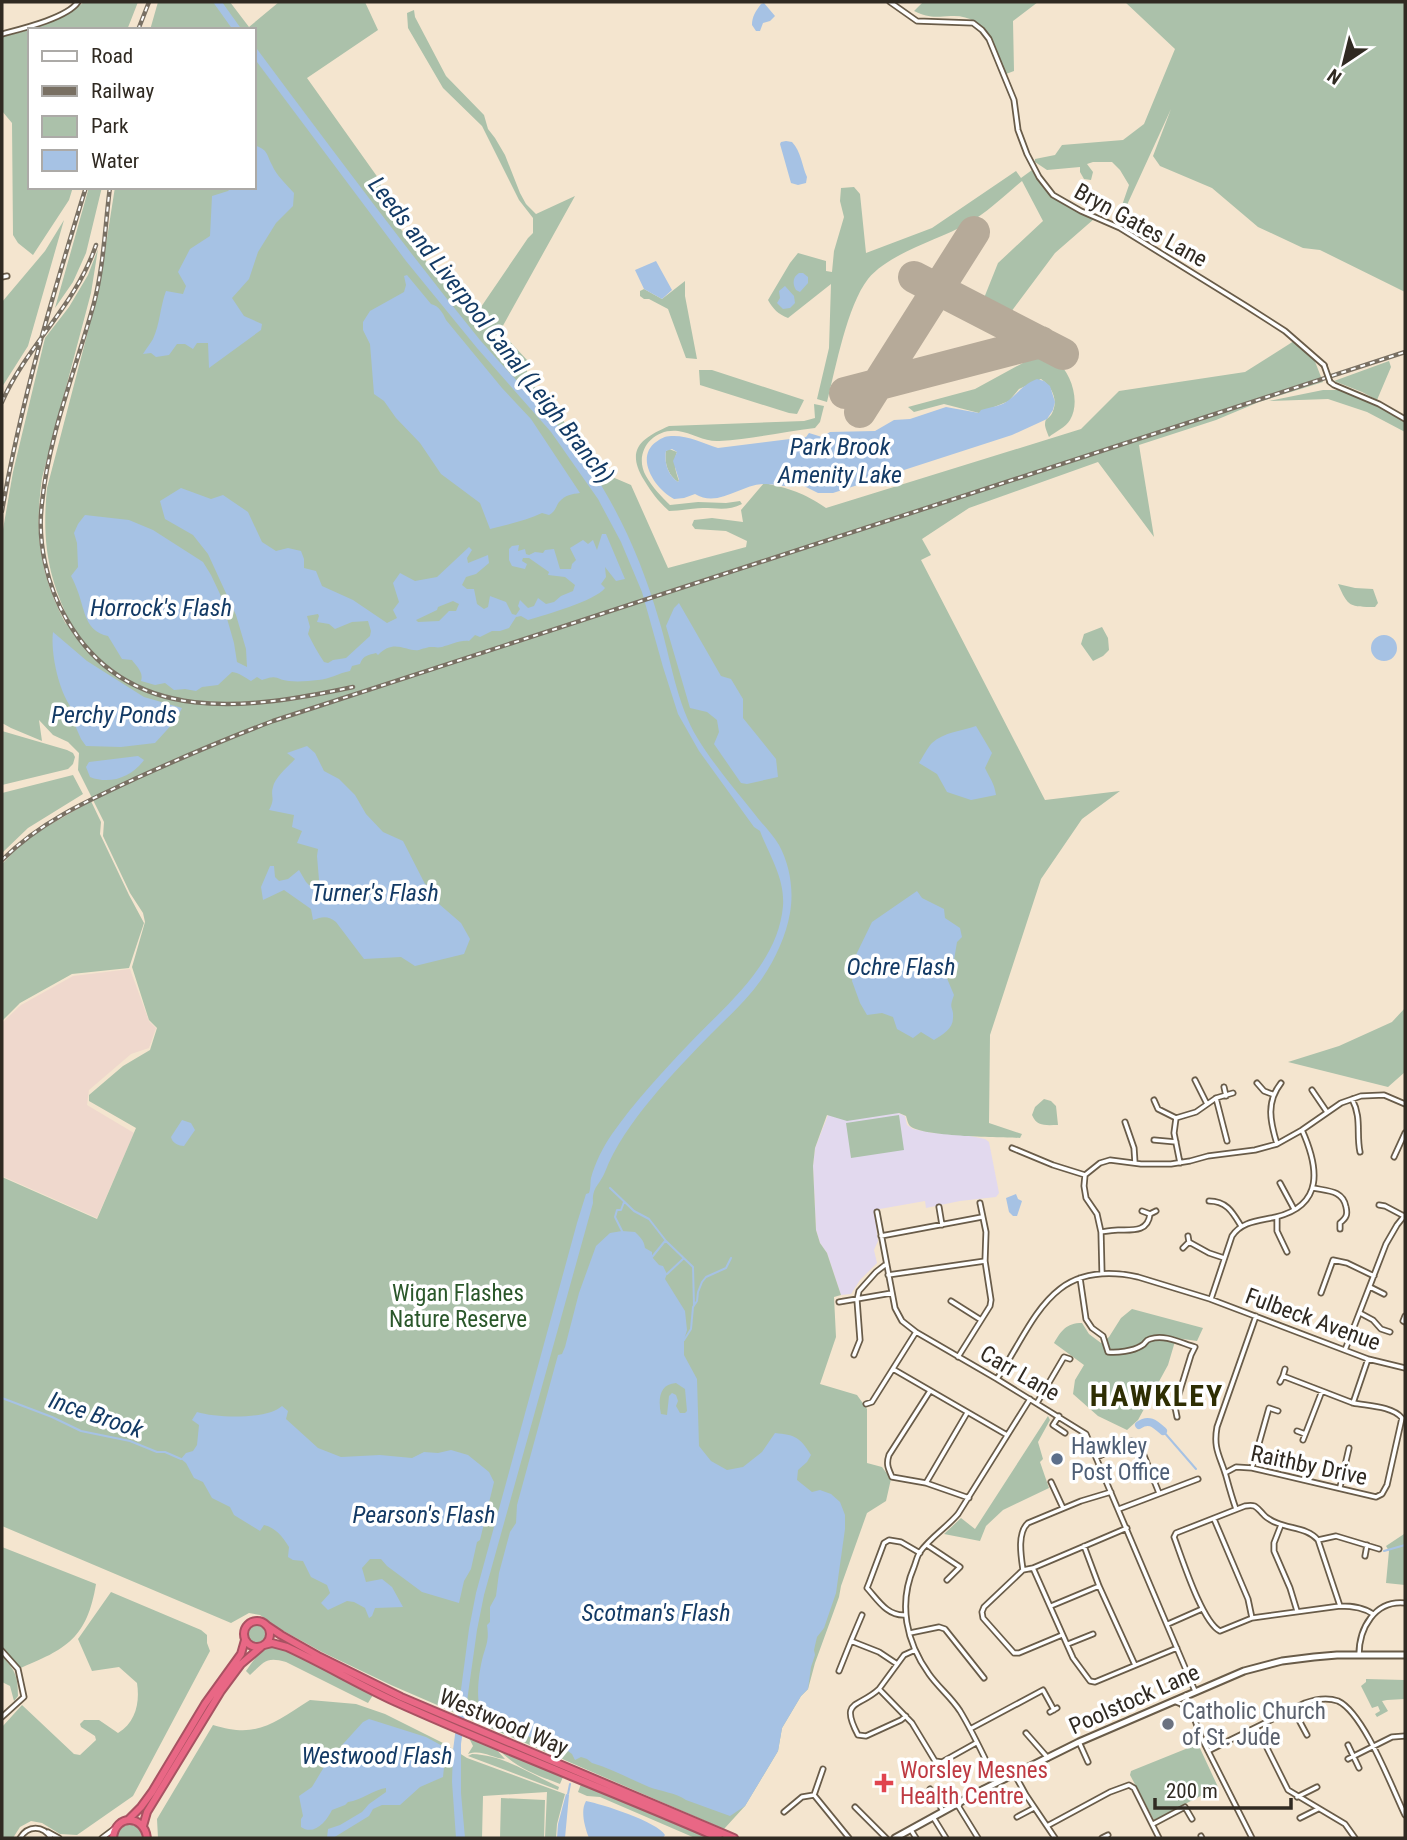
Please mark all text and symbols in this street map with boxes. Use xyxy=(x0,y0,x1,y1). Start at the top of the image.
legend xyxy=(28,28,256,189)
north arrow xyxy=(1309,28,1379,98)
text: Road xyxy=(91,44,133,68)
text: N xyxy=(1323,64,1346,89)
text: Railway xyxy=(91,79,154,103)
text: Park xyxy=(91,114,129,138)
text: Water xyxy=(91,149,139,173)
water label: Leeds and Liverpool Canal (Leigh Branch) xyxy=(363,171,619,489)
street label: Bryn Gates Lane xyxy=(1070,178,1212,273)
water label: Park Brook Amenity Lake xyxy=(777,433,902,489)
water label: Horrock's Flash xyxy=(90,594,232,622)
water label: Perchy Ponds xyxy=(51,701,177,729)
water label: Turner's Flash xyxy=(311,879,439,907)
water label: Ochre Flash xyxy=(847,953,955,981)
park label: Wigan Flashes Nature Reserve xyxy=(389,1280,527,1333)
street label: Fulbeck Avenue xyxy=(1242,1283,1384,1356)
street label: Carr Lane xyxy=(975,1340,1064,1407)
district label: HAWKLEY xyxy=(1090,1378,1224,1413)
water label: Ince Brook xyxy=(45,1386,147,1444)
place label: Hawkley Post Office xyxy=(1071,1433,1170,1486)
street label: Raithby Drive xyxy=(1248,1440,1370,1491)
marker: Hawkley Post Office xyxy=(1049,1451,1065,1467)
water label: Pearson's Flash xyxy=(352,1501,496,1529)
water label: Scotman's Flash xyxy=(582,1599,730,1627)
street label: Poolstock Lane xyxy=(1065,1659,1204,1740)
street label: Westwood Way xyxy=(435,1683,573,1762)
place label: Catholic Church of St. Jude xyxy=(1182,1698,1326,1751)
marker: Catholic Church of St. Jude xyxy=(1160,1716,1176,1732)
water label: Westwood Flash xyxy=(302,1742,452,1770)
place label: Worsley Mesnes Health Centre xyxy=(900,1757,1048,1810)
scale bar xyxy=(1155,1766,1292,1810)
marker: Worsley Mesnes Health Centre xyxy=(874,1773,894,1793)
text: 200 m xyxy=(1166,1779,1218,1803)

